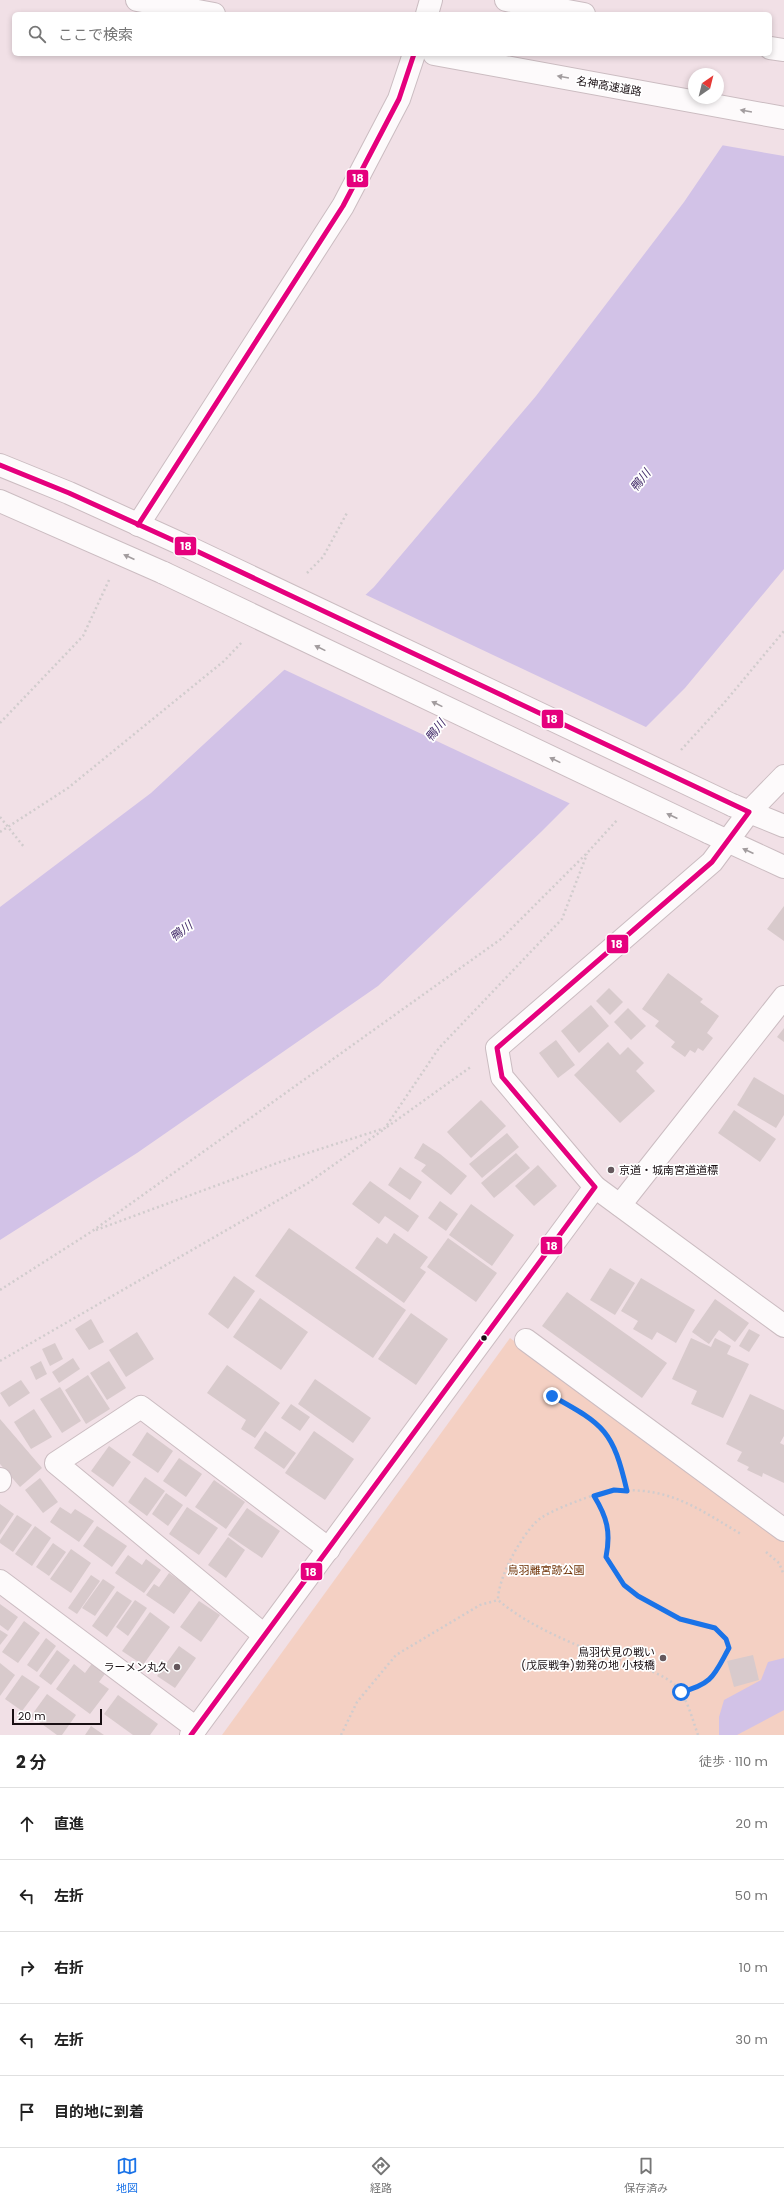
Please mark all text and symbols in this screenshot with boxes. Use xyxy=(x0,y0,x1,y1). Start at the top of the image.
search box xyxy=(12,12,772,56)
icon: search xyxy=(26,23,48,45)
text: ここで検索 xyxy=(58,24,133,45)
north arrow xyxy=(688,68,724,104)
street label: 名神高速道路 xyxy=(575,72,643,100)
one-way arrow xyxy=(557,74,569,80)
one-way arrow xyxy=(740,108,752,114)
line badge: 18 xyxy=(346,169,369,188)
text: 18 xyxy=(352,170,364,186)
water label: 鴨川 xyxy=(626,464,655,495)
line badge: 18 xyxy=(174,536,197,556)
text: 18 xyxy=(180,538,192,554)
one-way arrow xyxy=(123,554,134,560)
one-way arrow xyxy=(314,645,326,651)
one-way arrow xyxy=(432,701,443,707)
line badge: 18 xyxy=(541,709,564,729)
text: 18 xyxy=(546,711,558,727)
water label: 鴨川 xyxy=(421,714,450,745)
one-way arrow xyxy=(549,757,560,763)
one-way arrow xyxy=(666,813,678,819)
one-way arrow xyxy=(743,848,754,854)
water label: 鴨川 xyxy=(166,916,197,945)
line badge: 18 xyxy=(606,934,629,954)
text: 18 xyxy=(611,936,623,952)
place label: 京道・城南宮道道標 xyxy=(619,1162,718,1178)
marker: 京道・城南宮道道標 xyxy=(606,1165,616,1175)
line badge: 18 xyxy=(540,1236,563,1255)
text: 18 xyxy=(546,1238,558,1254)
unlabelled marker xyxy=(479,1333,489,1343)
route end xyxy=(543,1387,561,1405)
line badge: 18 xyxy=(300,1562,323,1581)
park label: 鳥羽離宮跡公園 xyxy=(508,1562,585,1578)
text: 18 xyxy=(305,1564,317,1580)
place label: 鳥羽伏見の戦い (戊辰戦争)勃発の地 小枝橋 xyxy=(521,1644,655,1673)
marker: 鳥羽伏見の戦い (戊辰戦争)勃発の地 小枝橋 xyxy=(658,1653,668,1663)
place label: ラーメン丸久 xyxy=(103,1659,169,1675)
marker: ラーメン丸久 xyxy=(172,1662,182,1672)
route start xyxy=(672,1683,690,1701)
scale bar xyxy=(12,1707,102,1726)
text: 20 m xyxy=(18,1708,46,1724)
text: 2 分 xyxy=(16,1750,46,1774)
text: 徒歩 · 110 m xyxy=(699,1752,768,1771)
icon: ahead xyxy=(16,1813,38,1835)
text: 直進 xyxy=(54,1813,84,1834)
text: 20 m xyxy=(735,1814,768,1833)
icon: left xyxy=(16,1885,38,1907)
text: 左折 xyxy=(54,1885,84,1906)
text: 50 m xyxy=(735,1886,768,1905)
icon: right xyxy=(16,1957,38,1979)
text: 右折 xyxy=(54,1957,84,1978)
text: 10 m xyxy=(739,1958,768,1977)
icon: left xyxy=(16,2029,38,2051)
text: 左折 xyxy=(54,2029,84,2050)
text: 30 m xyxy=(735,2030,768,2049)
icon: arrive xyxy=(16,2101,38,2123)
text: 目的地に到着 xyxy=(54,2101,144,2122)
tab: 地図 xyxy=(116,2155,138,2197)
tab: 経路 xyxy=(370,2155,392,2197)
tab: 保存済み xyxy=(624,2155,668,2197)

